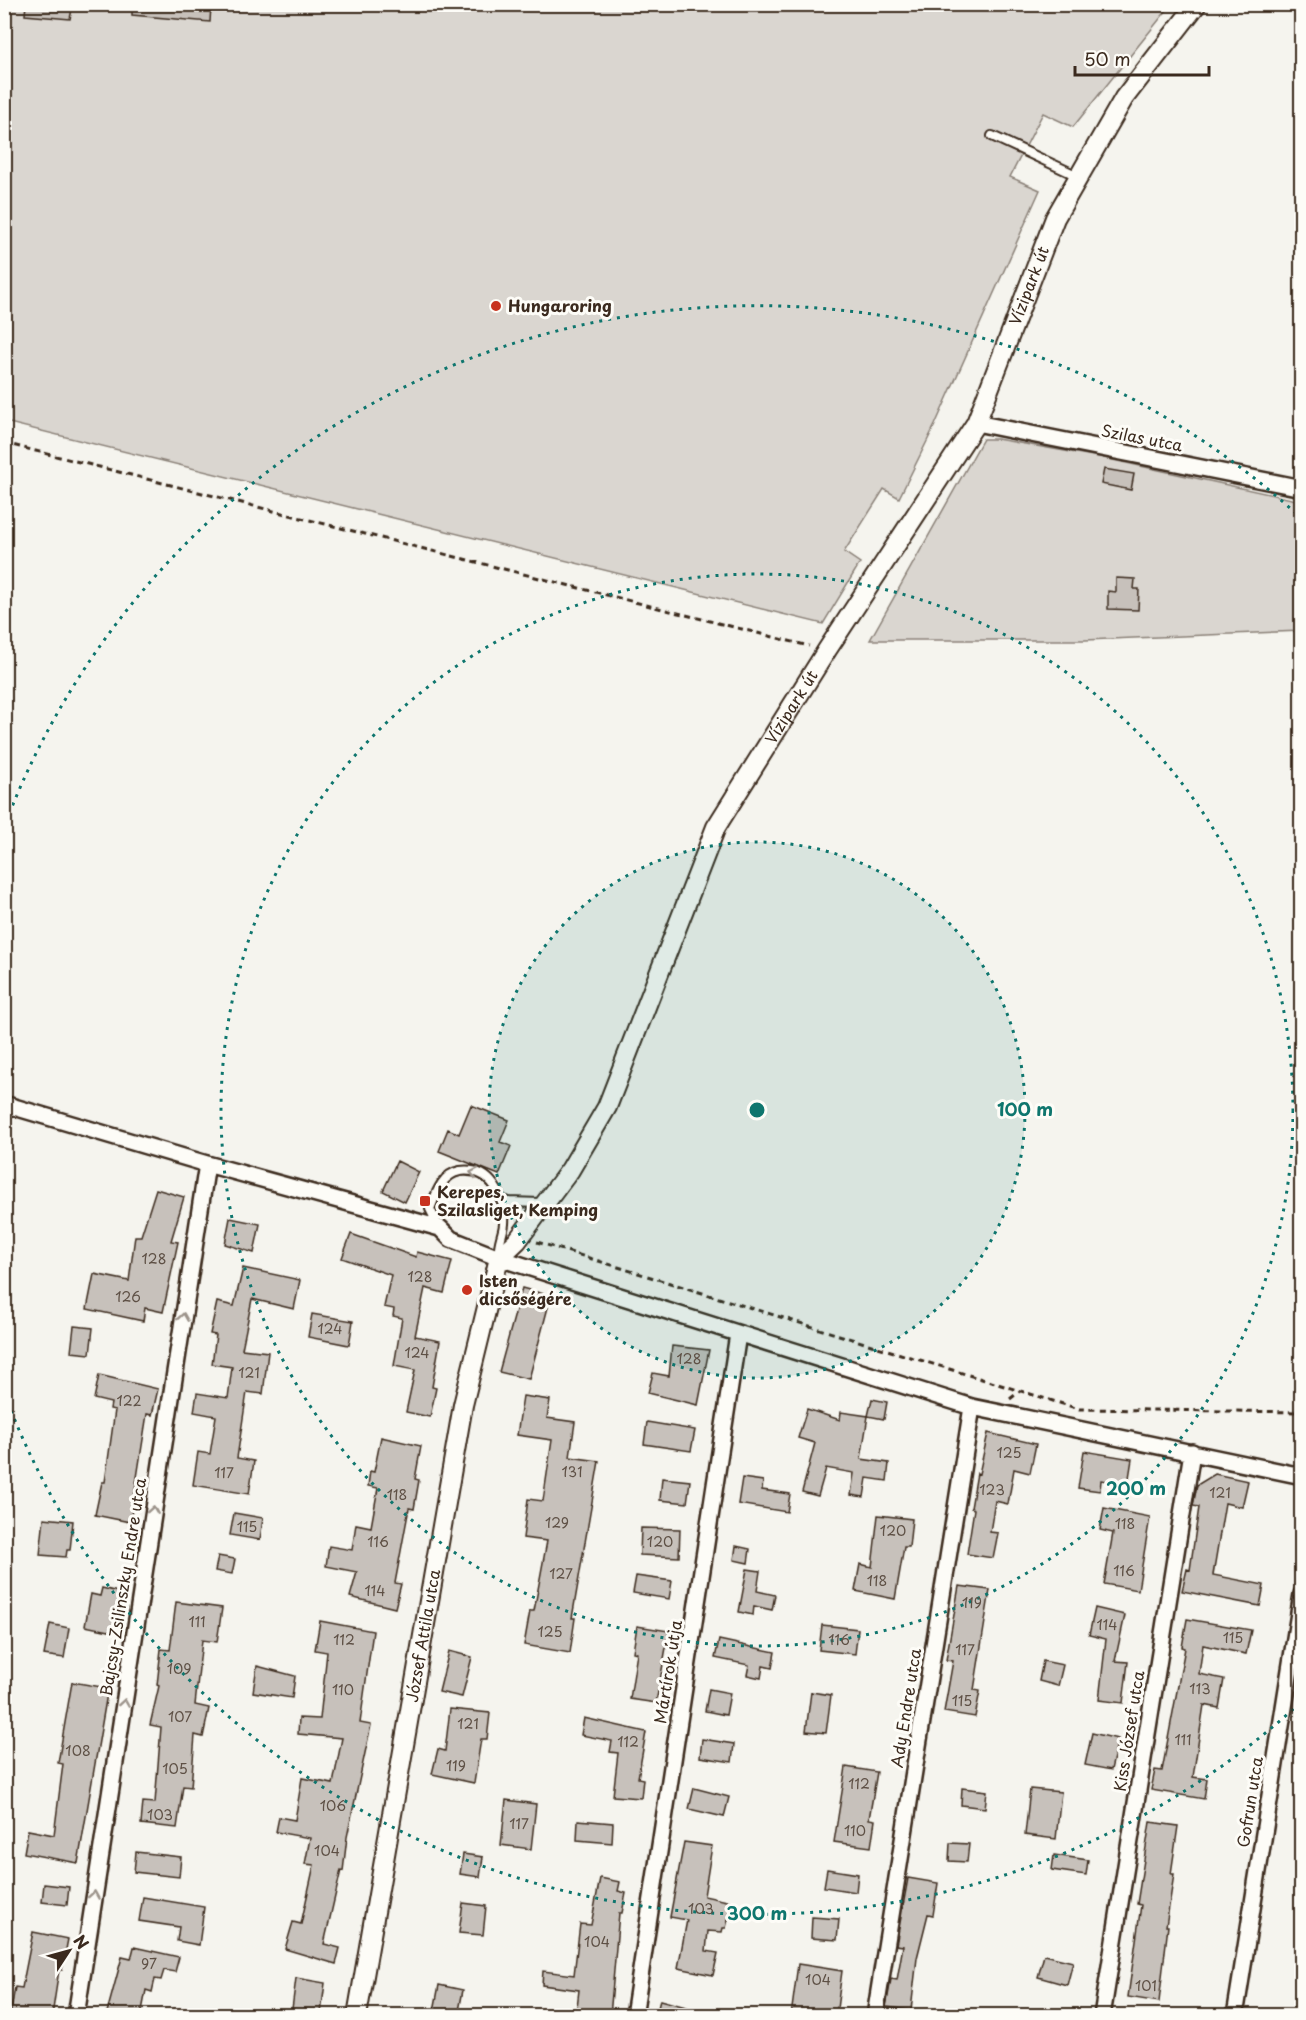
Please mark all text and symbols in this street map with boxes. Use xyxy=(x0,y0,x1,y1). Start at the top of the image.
scale bar xyxy=(1075,39,1208,77)
text: 50 m xyxy=(1084,45,1131,72)
street label: Vízipark út xyxy=(1002,242,1054,328)
place label: Hungaroring xyxy=(508,293,612,317)
marker: Hungaroring xyxy=(489,299,503,313)
street label: Szilas utca xyxy=(1099,417,1185,457)
street label: Vízipark út xyxy=(758,665,823,748)
text: 100 m xyxy=(997,1095,1053,1122)
centre of rings xyxy=(747,1100,767,1120)
one-way arrow xyxy=(469,1167,479,1180)
place label: Kerepes, Szilasliget, Kemping xyxy=(437,1179,598,1221)
marker: Kerepes, Szilasliget, Kemping xyxy=(418,1194,432,1208)
house number: 128 xyxy=(142,1248,166,1269)
house number: 128 xyxy=(408,1266,432,1287)
place label: Isten dicsőségére xyxy=(479,1268,572,1310)
marker: Isten dicsőségére xyxy=(460,1283,474,1297)
house number: 126 xyxy=(115,1286,141,1307)
one-way arrow xyxy=(176,1312,188,1322)
house number: 124 xyxy=(317,1318,343,1339)
house number: 124 xyxy=(404,1342,430,1363)
house number: 128 xyxy=(677,1348,701,1369)
house number: 121 xyxy=(238,1362,260,1383)
house number: 122 xyxy=(116,1390,142,1411)
house number: 125 xyxy=(997,1442,1021,1463)
house number: 131 xyxy=(562,1461,582,1482)
house number: 117 xyxy=(214,1462,234,1483)
text: 200 m xyxy=(1106,1474,1166,1501)
street label: Bajcsy-Zsilinszky Endre utca xyxy=(93,1476,151,1698)
house number: 123 xyxy=(979,1479,1005,1500)
house number: 121 xyxy=(1209,1482,1231,1503)
house number: 118 xyxy=(387,1484,407,1505)
one-way arrow xyxy=(147,1505,159,1514)
house number: 129 xyxy=(545,1512,569,1533)
house number: 118 xyxy=(1115,1513,1135,1534)
house number: 115 xyxy=(237,1516,257,1537)
house number: 120 xyxy=(880,1520,906,1541)
house number: 116 xyxy=(367,1531,389,1552)
house number: 120 xyxy=(647,1531,673,1552)
house number: 116 xyxy=(1113,1560,1135,1581)
house number: 127 xyxy=(549,1563,573,1584)
street label: József Attila utca xyxy=(399,1567,445,1704)
house number: 118 xyxy=(867,1570,887,1591)
house number: 114 xyxy=(365,1580,386,1601)
house number: 119 xyxy=(962,1592,982,1613)
house number: 111 xyxy=(188,1611,206,1632)
house number: 114 xyxy=(1097,1614,1118,1635)
street label: Mártírok útja xyxy=(647,1618,687,1725)
house number: 125 xyxy=(538,1621,562,1642)
house number: 115 xyxy=(1223,1627,1243,1648)
house number: 112 xyxy=(333,1629,355,1650)
house number: 116 xyxy=(828,1629,850,1650)
house number: 117 xyxy=(955,1639,975,1660)
street label: Ady Endre utca xyxy=(884,1646,926,1769)
house number: 109 xyxy=(167,1658,191,1679)
street label: Kiss József utca xyxy=(1107,1669,1149,1793)
house number: 113 xyxy=(1189,1678,1211,1699)
house number: 110 xyxy=(332,1679,354,1700)
house number: 115 xyxy=(952,1690,972,1711)
one-way arrow xyxy=(117,1698,129,1707)
house number: 107 xyxy=(168,1706,192,1727)
house number: 121 xyxy=(457,1713,479,1734)
house number: 111 xyxy=(1174,1729,1192,1750)
house number: 112 xyxy=(617,1731,639,1752)
house number: 108 xyxy=(65,1740,91,1761)
house number: 119 xyxy=(446,1755,466,1776)
street label: Gofrun utca xyxy=(1230,1755,1268,1849)
house number: 105 xyxy=(162,1758,188,1779)
house number: 112 xyxy=(848,1773,870,1794)
house number: 106 xyxy=(320,1795,346,1816)
house number: 103 xyxy=(147,1804,173,1825)
house number: 117 xyxy=(509,1813,529,1834)
house number: 110 xyxy=(844,1820,866,1841)
house number: 104 xyxy=(314,1840,340,1861)
one-way arrow xyxy=(88,1891,100,1900)
house number: 103 xyxy=(688,1898,714,1919)
text: 300 m xyxy=(727,1899,787,1926)
north arrow xyxy=(39,1921,99,1981)
text: N xyxy=(69,1929,95,1954)
house number: 104 xyxy=(584,1931,610,1952)
house number: 97 xyxy=(141,1953,157,1974)
house number: 104 xyxy=(805,1969,831,1990)
house number: 101 xyxy=(1135,1975,1157,1996)

